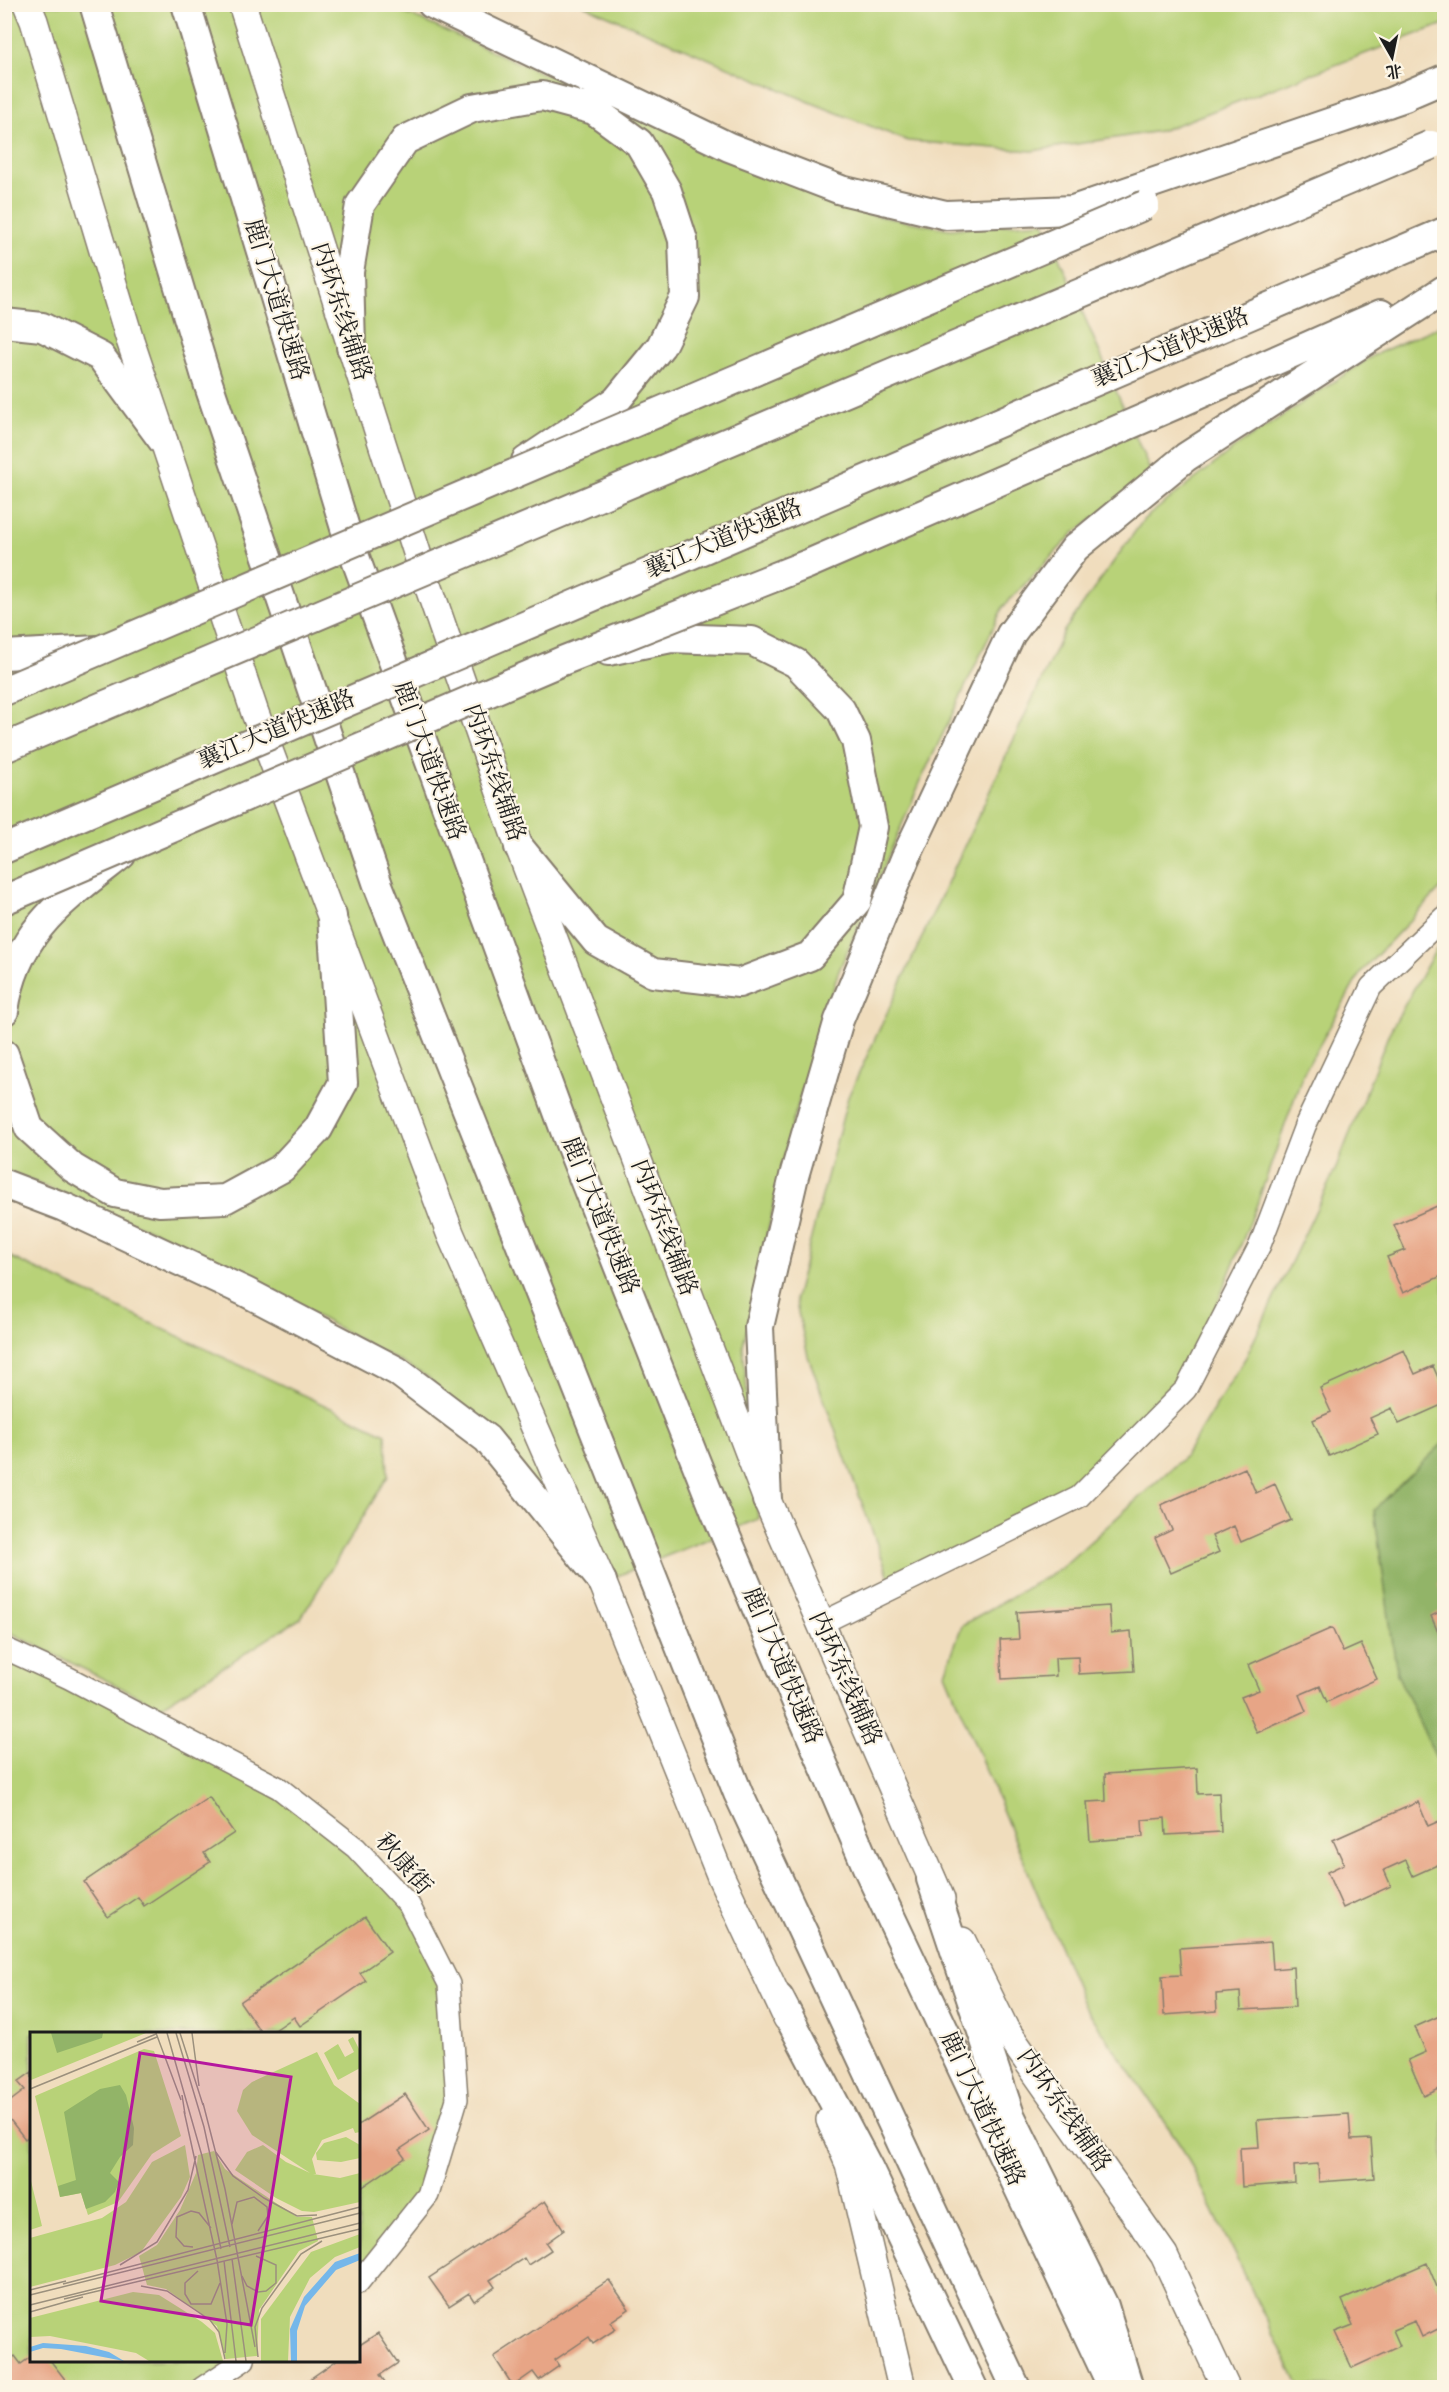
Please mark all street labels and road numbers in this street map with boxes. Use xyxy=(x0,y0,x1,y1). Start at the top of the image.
street label: 鹿门大道快速路 xyxy=(234,215,316,385)
street label: 内环东线辅路 xyxy=(302,238,378,386)
street label: 襄江大道快速路 xyxy=(1087,301,1255,397)
street label: 襄江大道快速路 xyxy=(640,492,808,588)
street label: 鹿门大道快速路 xyxy=(383,676,473,846)
street label: 襄江大道快速路 xyxy=(193,683,361,779)
street label: 内环东线辅路 xyxy=(453,699,533,847)
street label: 鹿门大道快速路 xyxy=(552,1132,646,1300)
street label: 内环东线辅路 xyxy=(621,1155,705,1301)
street label: 鹿门大道快速路 xyxy=(733,1582,829,1750)
street label: 内环东线辅路 xyxy=(799,1606,889,1752)
street label: 秋康街 xyxy=(367,1827,439,1903)
street label: 鹿门大道快速路 xyxy=(930,2026,1032,2192)
street label: 内环东线辅路 xyxy=(1008,2042,1118,2180)

